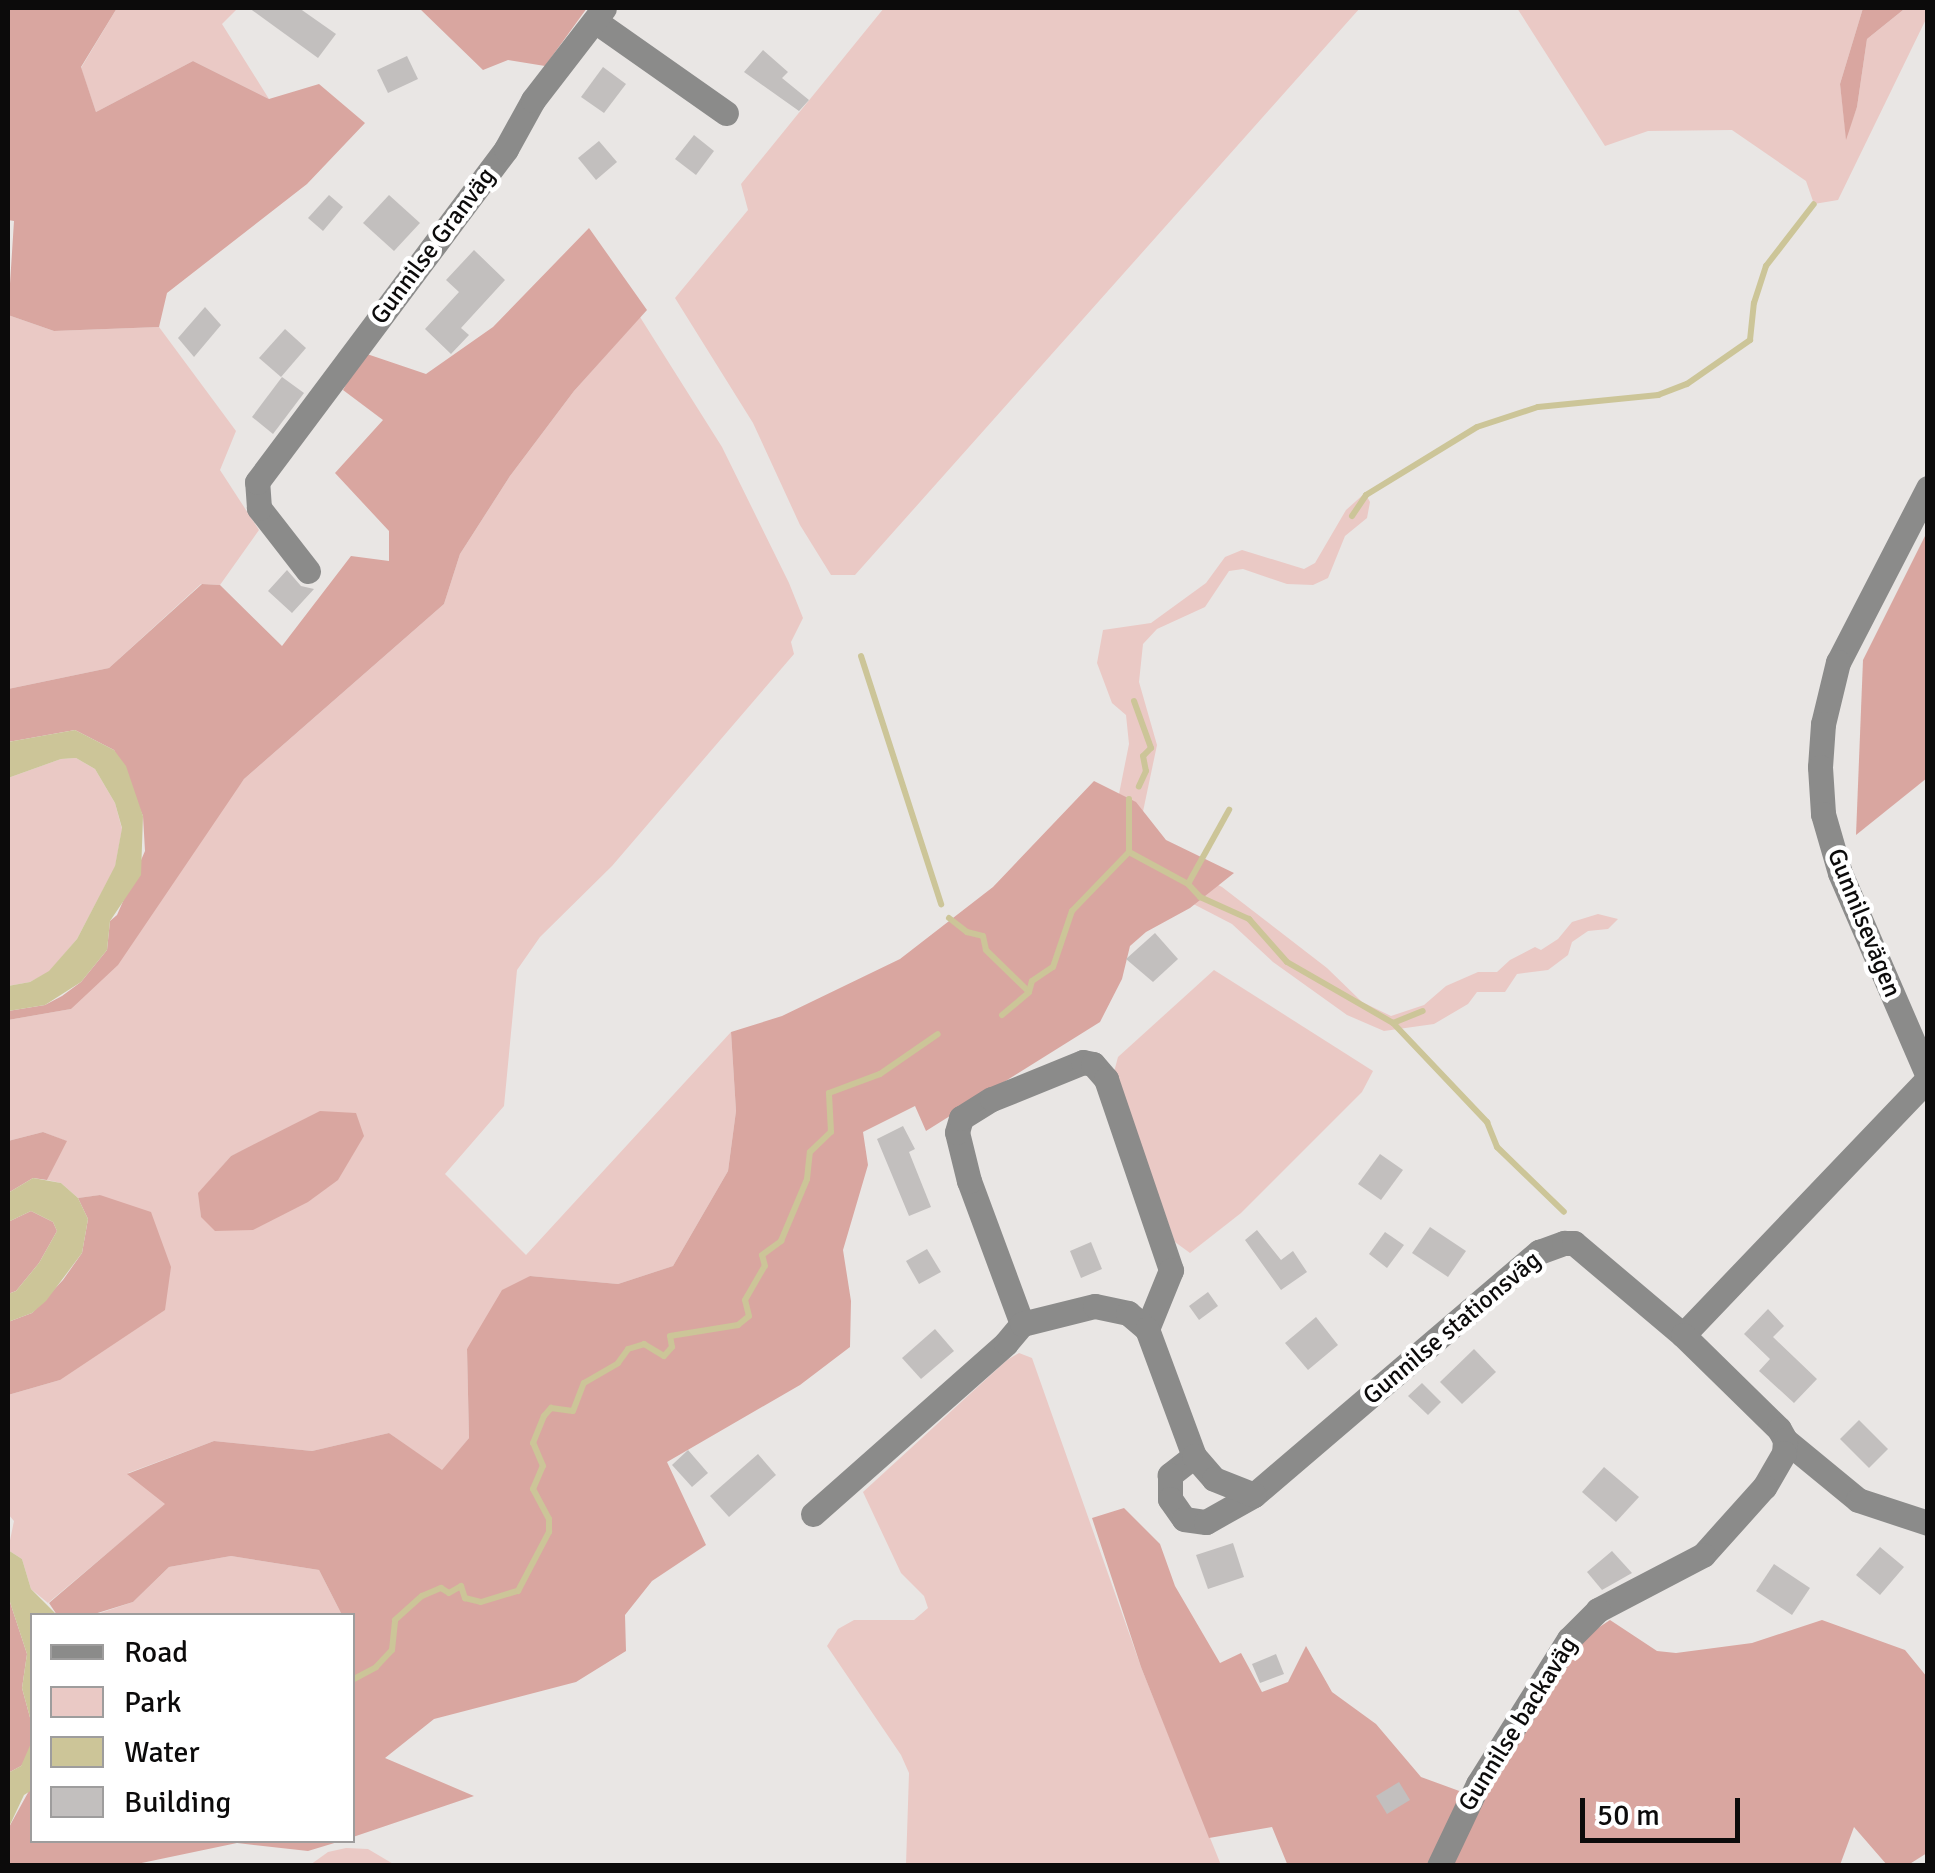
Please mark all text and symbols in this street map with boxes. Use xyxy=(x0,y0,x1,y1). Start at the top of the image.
street label: Gunnilse Granväg xyxy=(364,162,502,330)
street label: Gunnilsevägen xyxy=(1821,844,1907,1002)
street label: Gunnilse stationsväg xyxy=(1357,1245,1547,1411)
legend xyxy=(30,1613,355,1843)
street label: Gunnilse backaväg xyxy=(1452,1631,1584,1817)
text: Road xyxy=(124,1634,188,1671)
text: Park xyxy=(124,1684,182,1721)
text: Water xyxy=(124,1734,200,1771)
scale bar xyxy=(1585,1778,1745,1840)
text: Building xyxy=(124,1784,231,1821)
text: 50 m xyxy=(1597,1797,1660,1834)

